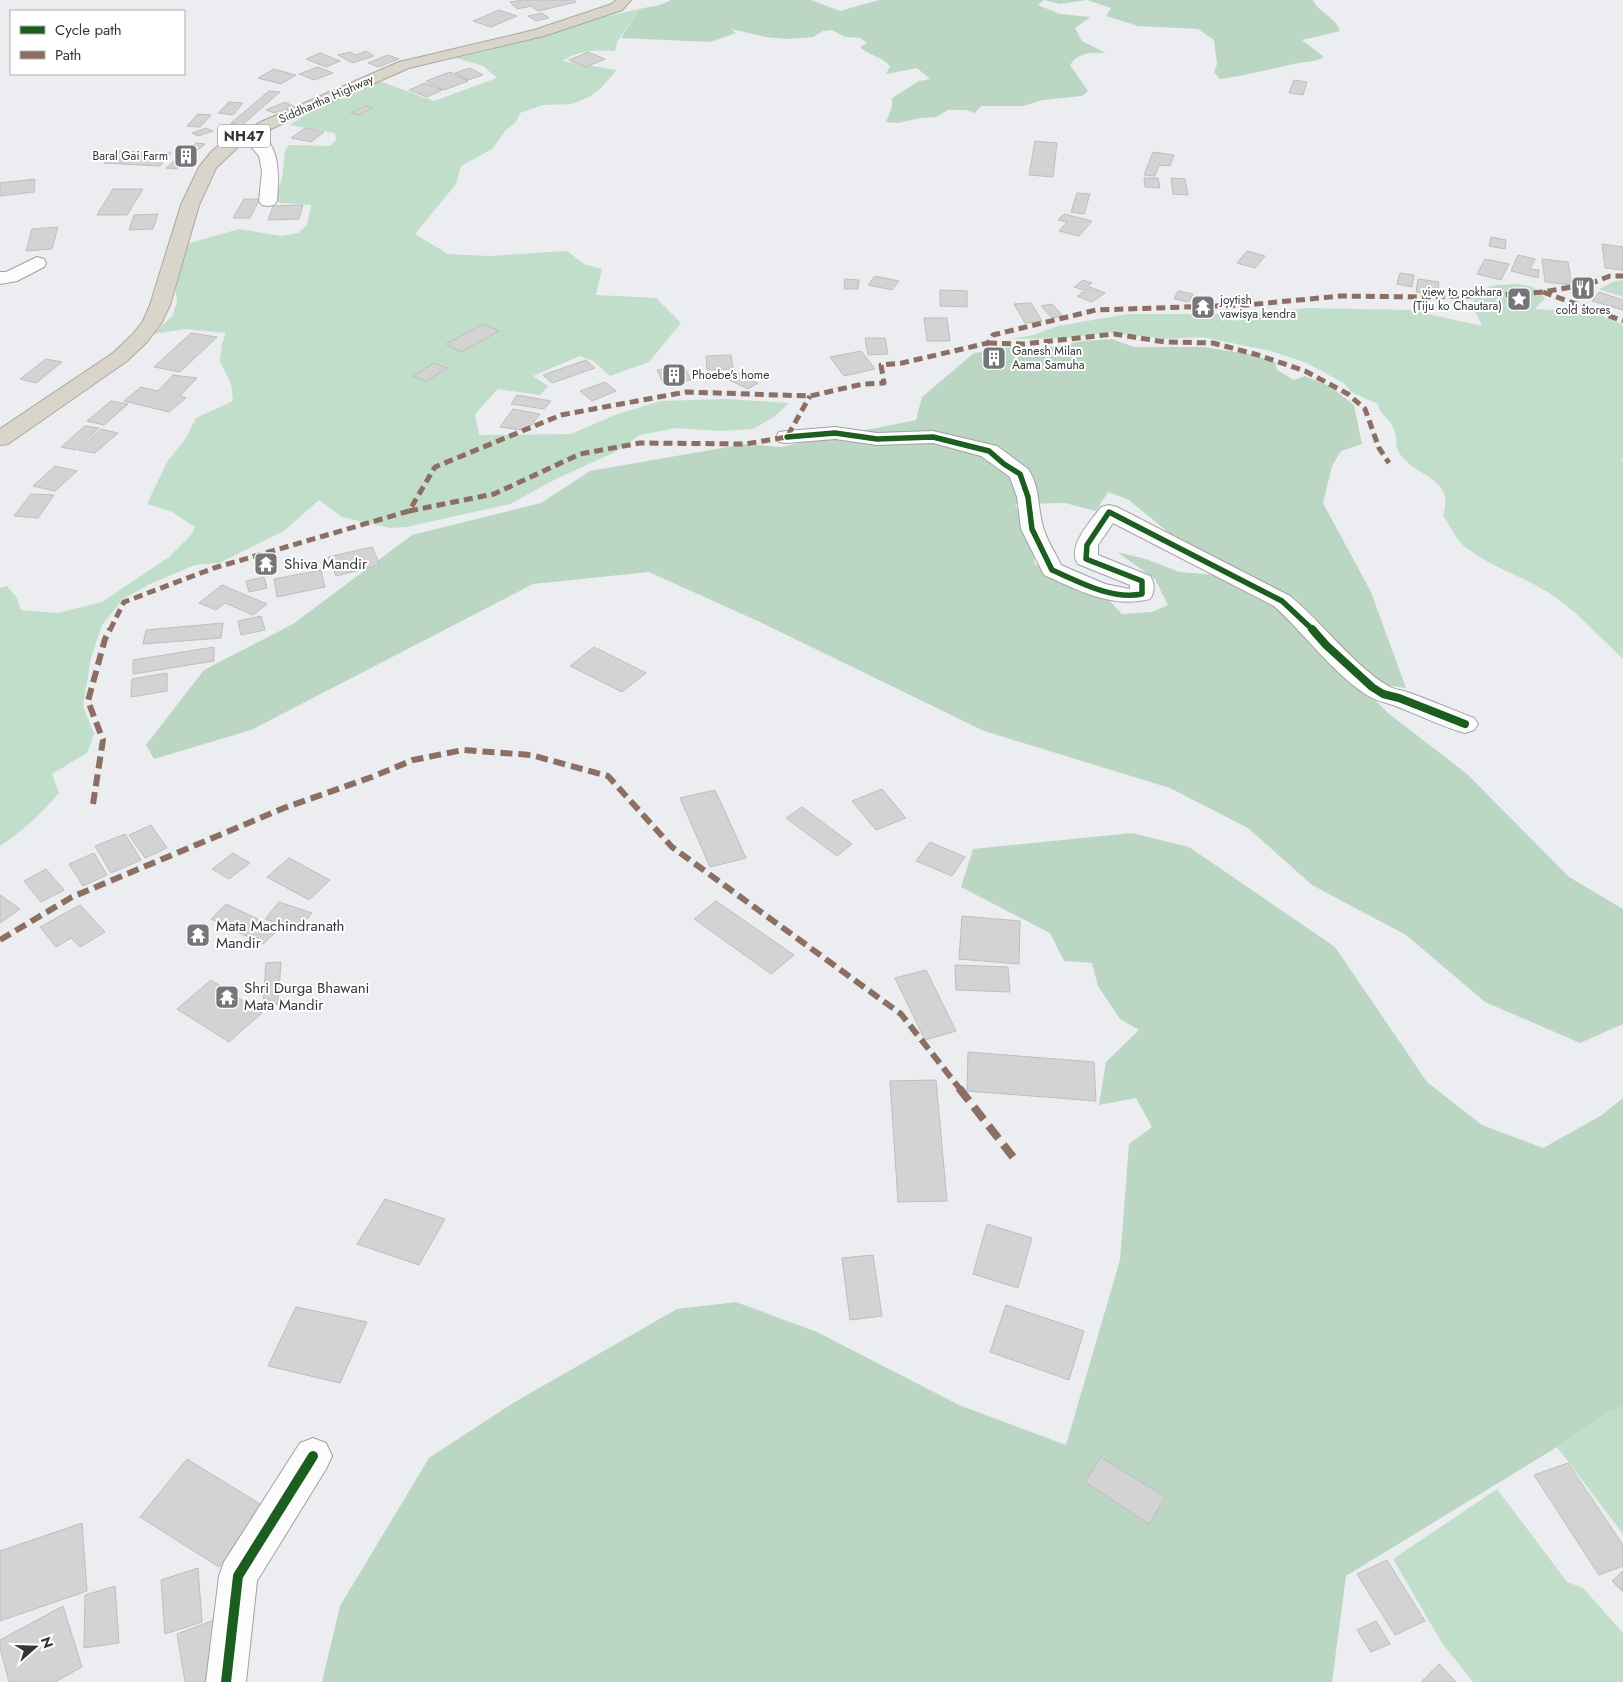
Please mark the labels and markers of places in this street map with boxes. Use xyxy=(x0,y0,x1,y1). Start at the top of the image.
building icon: Baral Gai Farm xyxy=(173,143,199,169)
place label: Baral Gai Farm xyxy=(93,147,168,165)
restaurant icon: cold stores xyxy=(1570,275,1596,301)
place label: view to pokhara (Tiju ko Chautara) xyxy=(1413,283,1502,315)
place icon: view to pokhara (Tiju ko Chautara) xyxy=(1506,286,1532,312)
place label: joytish vawisya kendra xyxy=(1219,291,1296,323)
temple icon: joytish vawisya kendra xyxy=(1190,294,1216,320)
place label: cold stores xyxy=(1556,301,1611,319)
place label: Ganesh Milan Aama Samuha xyxy=(1012,342,1085,374)
building icon: Ganesh Milan Aama Samuha xyxy=(981,345,1007,371)
building icon: Phoebe's home xyxy=(661,362,687,388)
place label: Phoebe's home xyxy=(692,366,769,384)
temple icon: Shiva Mandir xyxy=(253,551,279,577)
place label: Shiva Mandir xyxy=(284,553,368,575)
place label: Mata Machindranath Mandir xyxy=(216,915,344,954)
temple icon: Mata Machindranath Mandir xyxy=(185,922,211,948)
place label: Shri Durga Bhawani Mata Mandir xyxy=(244,977,369,1016)
temple icon: Shri Durga Bhawani Mata Mandir xyxy=(214,984,240,1010)

